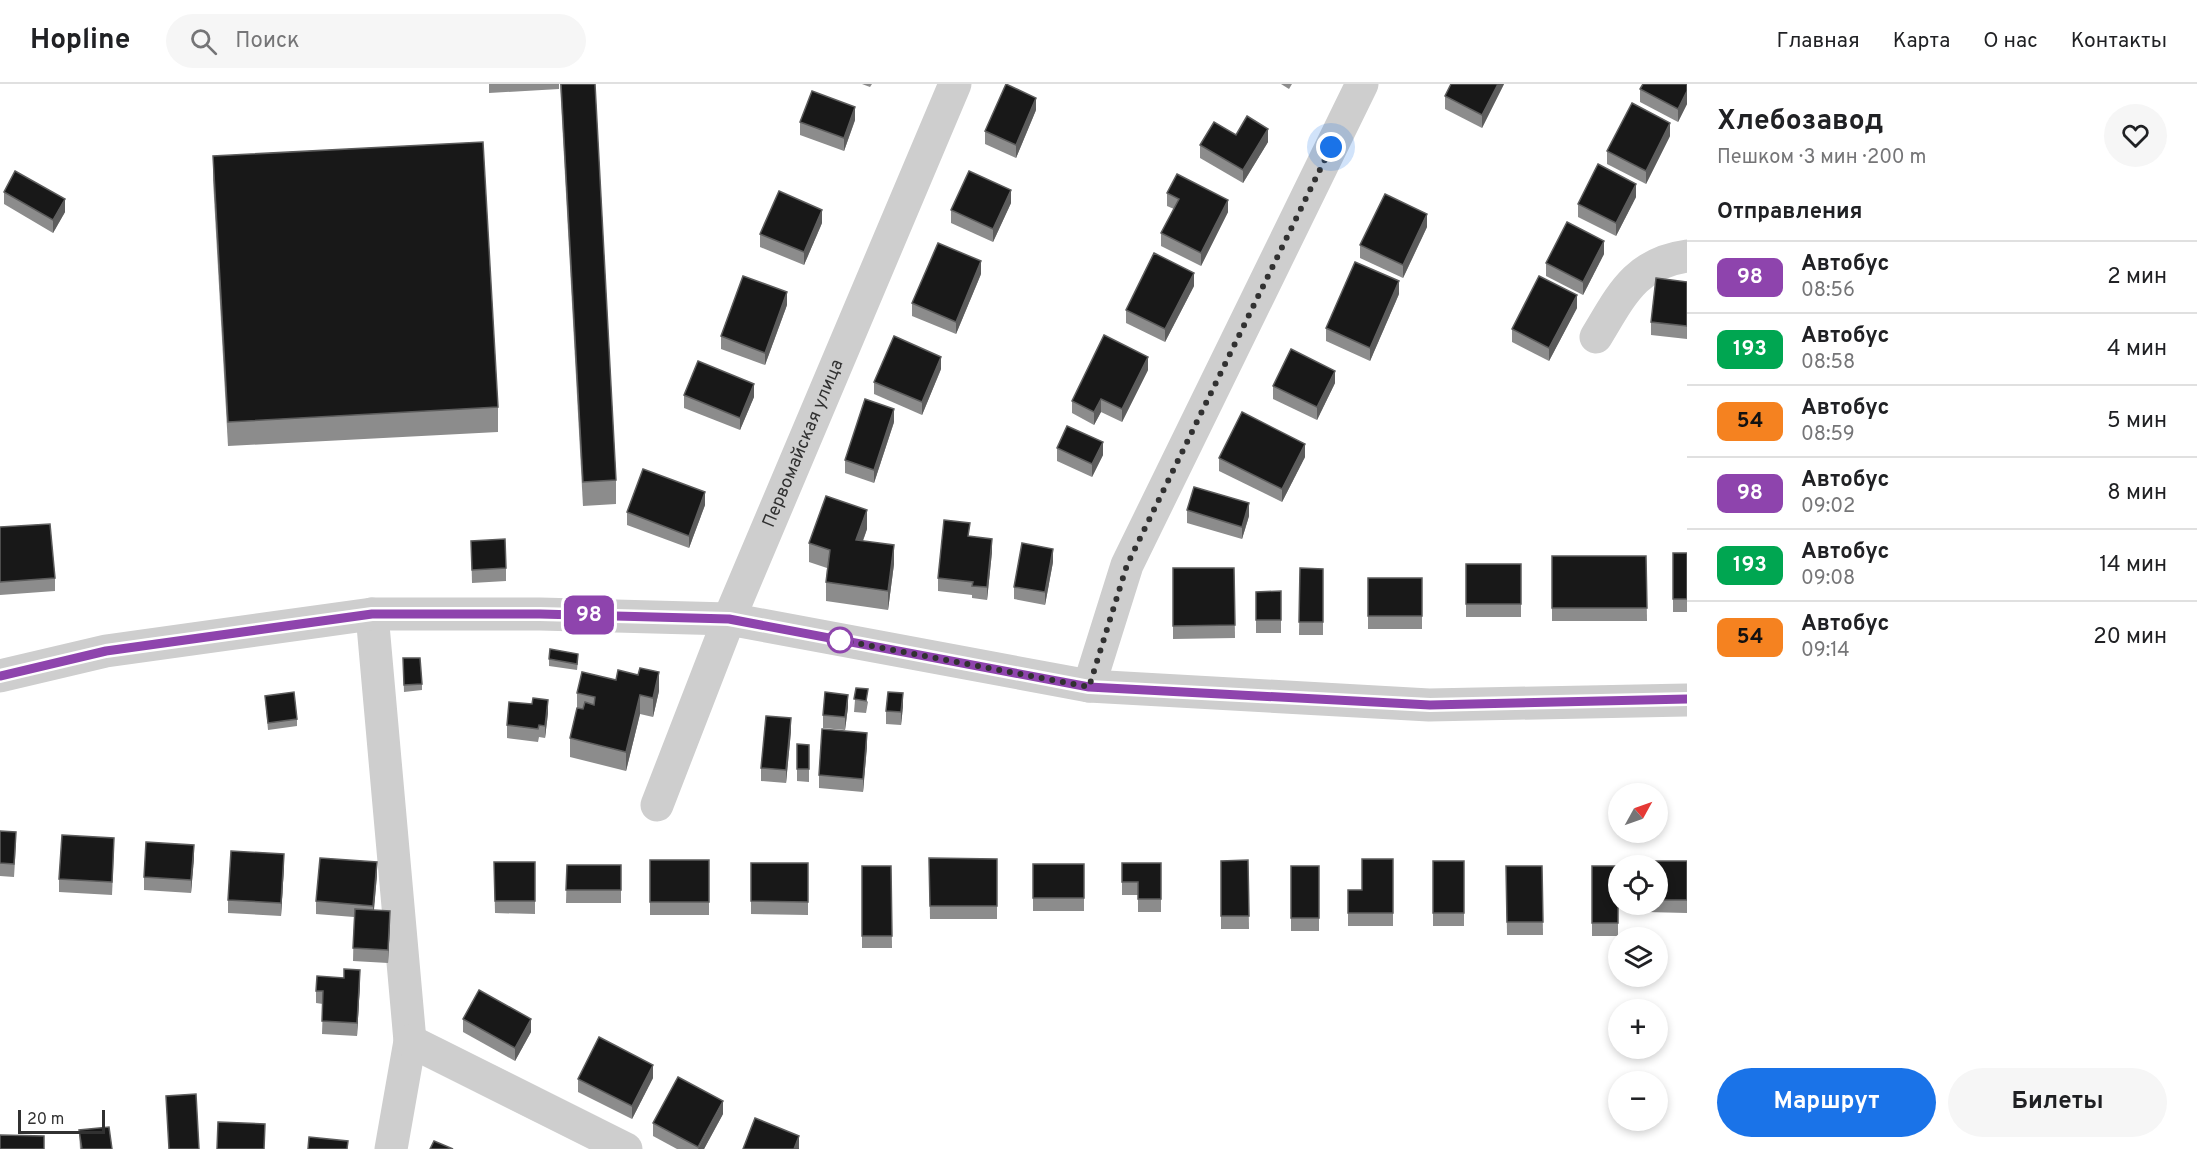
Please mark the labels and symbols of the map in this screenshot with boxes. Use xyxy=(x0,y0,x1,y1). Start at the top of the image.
your location xyxy=(1316,132,1346,162)
street label: Первомайская улица xyxy=(757,356,849,531)
line badge: 98 xyxy=(562,596,616,634)
unlabelled marker xyxy=(827,627,853,653)
north arrow xyxy=(1608,783,1668,843)
scale bar xyxy=(18,1107,105,1134)

